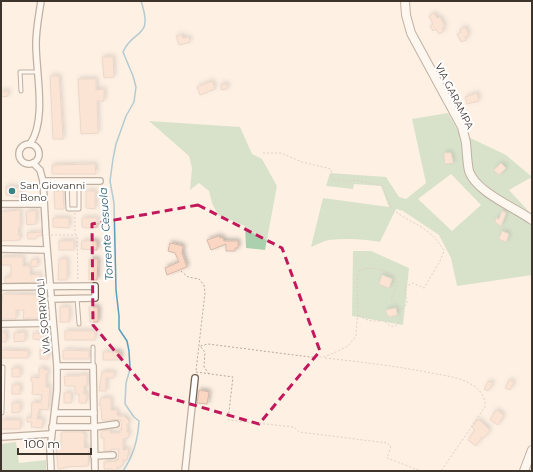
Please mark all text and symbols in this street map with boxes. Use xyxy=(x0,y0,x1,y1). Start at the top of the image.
street label: VIA GARAMPA xyxy=(432,61,477,132)
place label: San Giovanni Bono xyxy=(20,179,85,204)
marker: San Giovanni Bono xyxy=(7,186,17,196)
water label: Torrente Cesuola xyxy=(96,187,116,281)
street label: VIA SORRIVOLI xyxy=(34,278,53,354)
scale bar xyxy=(18,430,91,456)
text: 100 m xyxy=(24,436,60,451)

